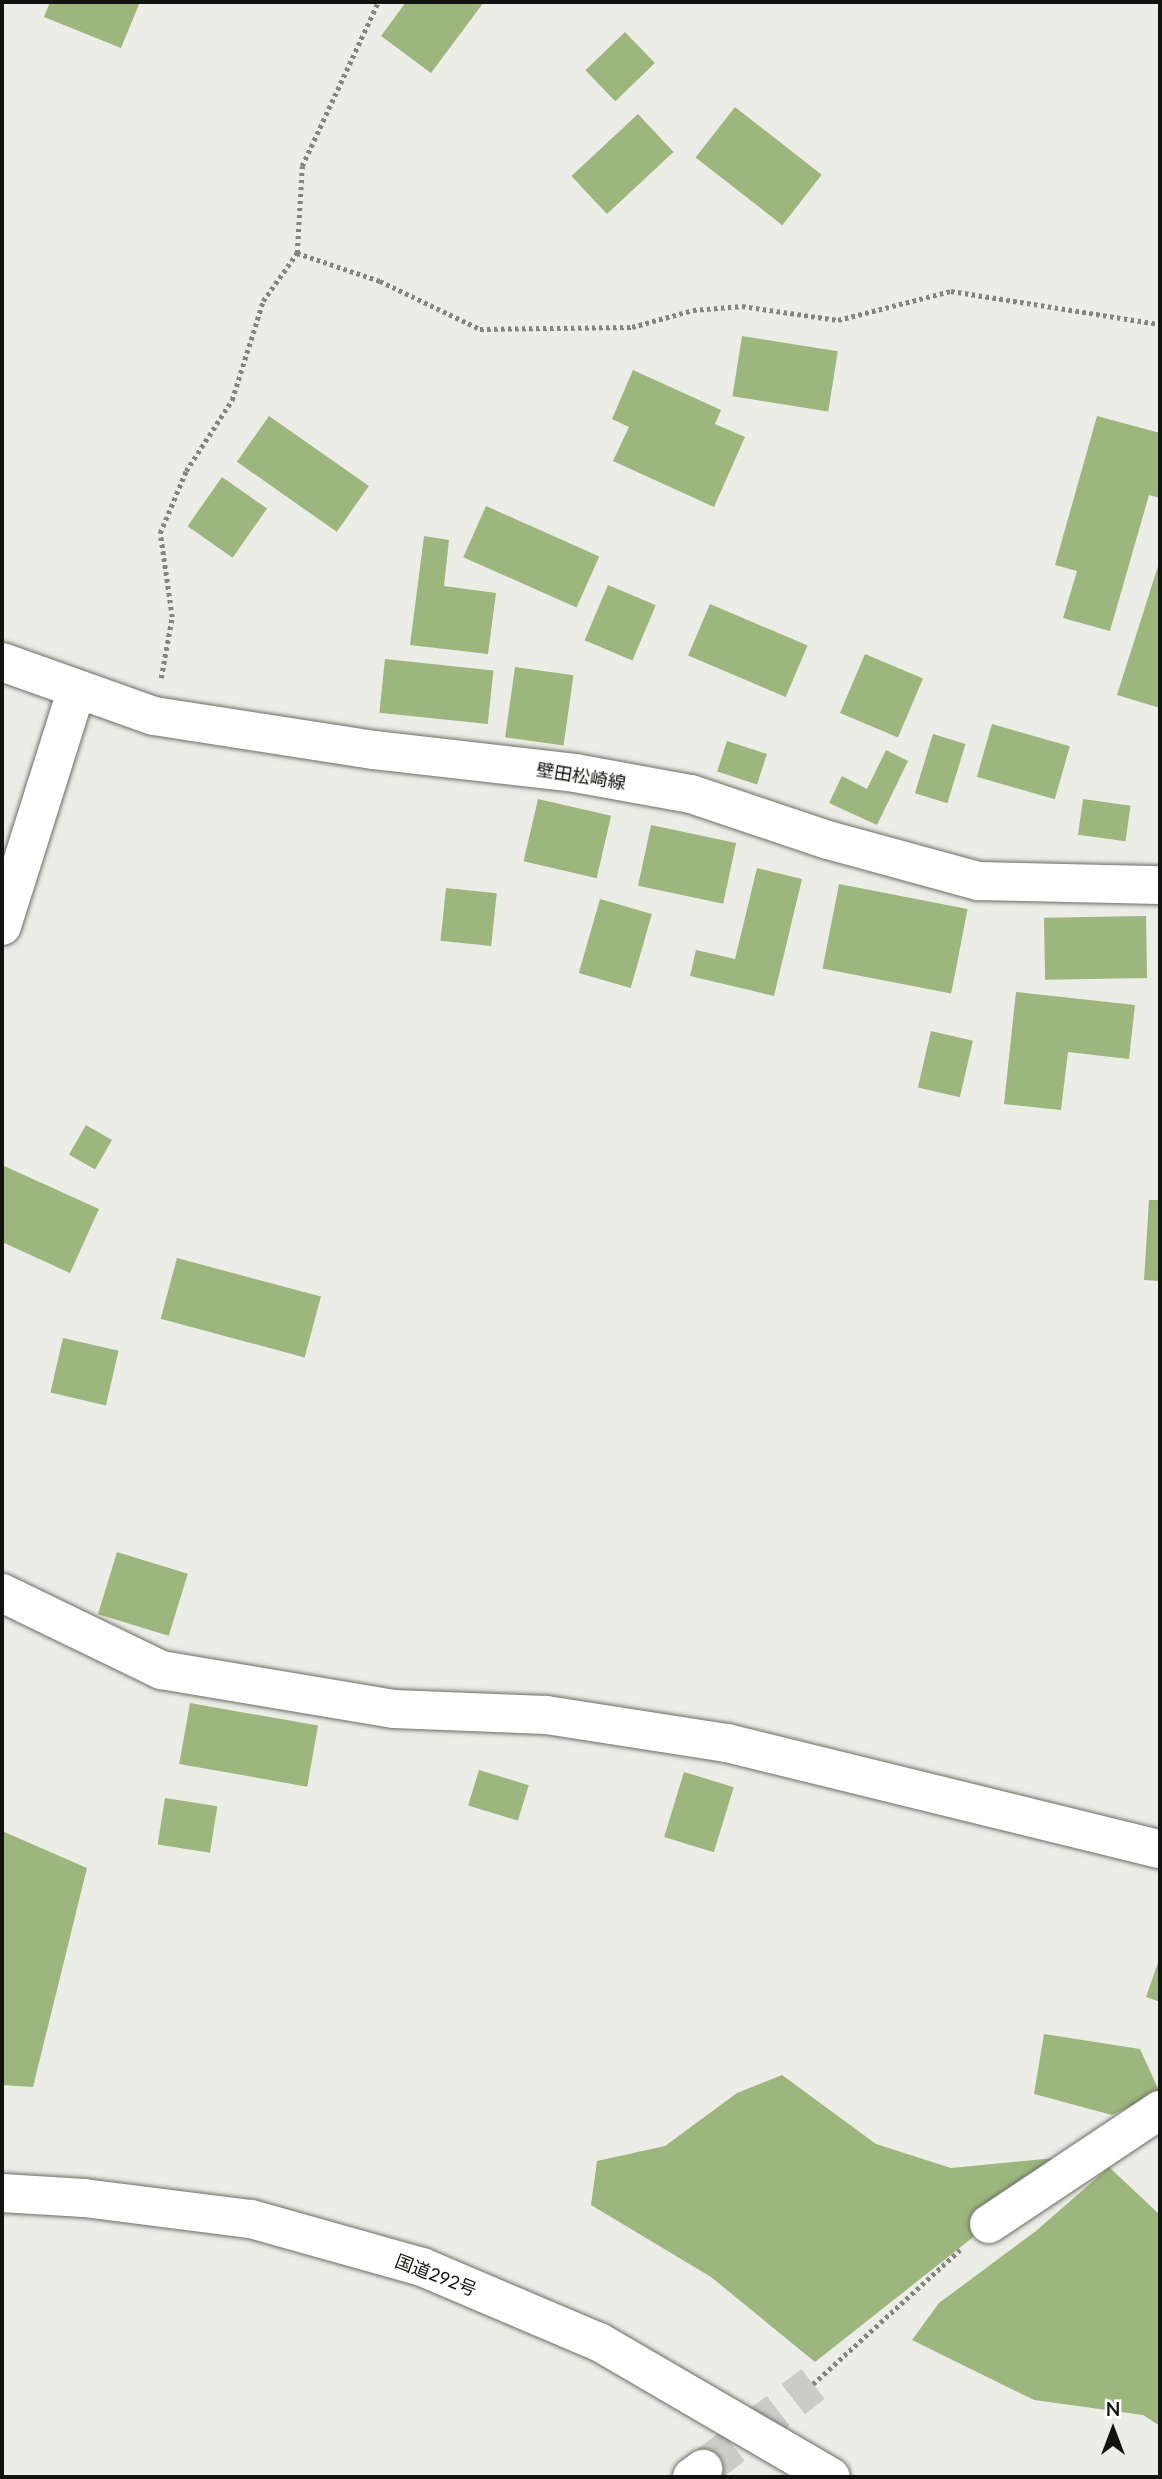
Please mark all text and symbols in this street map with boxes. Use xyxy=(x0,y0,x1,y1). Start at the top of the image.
street label: 壁田松崎線 xyxy=(535,758,627,794)
street label: 国道292号 xyxy=(392,2250,480,2300)
north arrow xyxy=(1078,2395,1148,2465)
text: N xyxy=(1106,2397,1120,2420)

